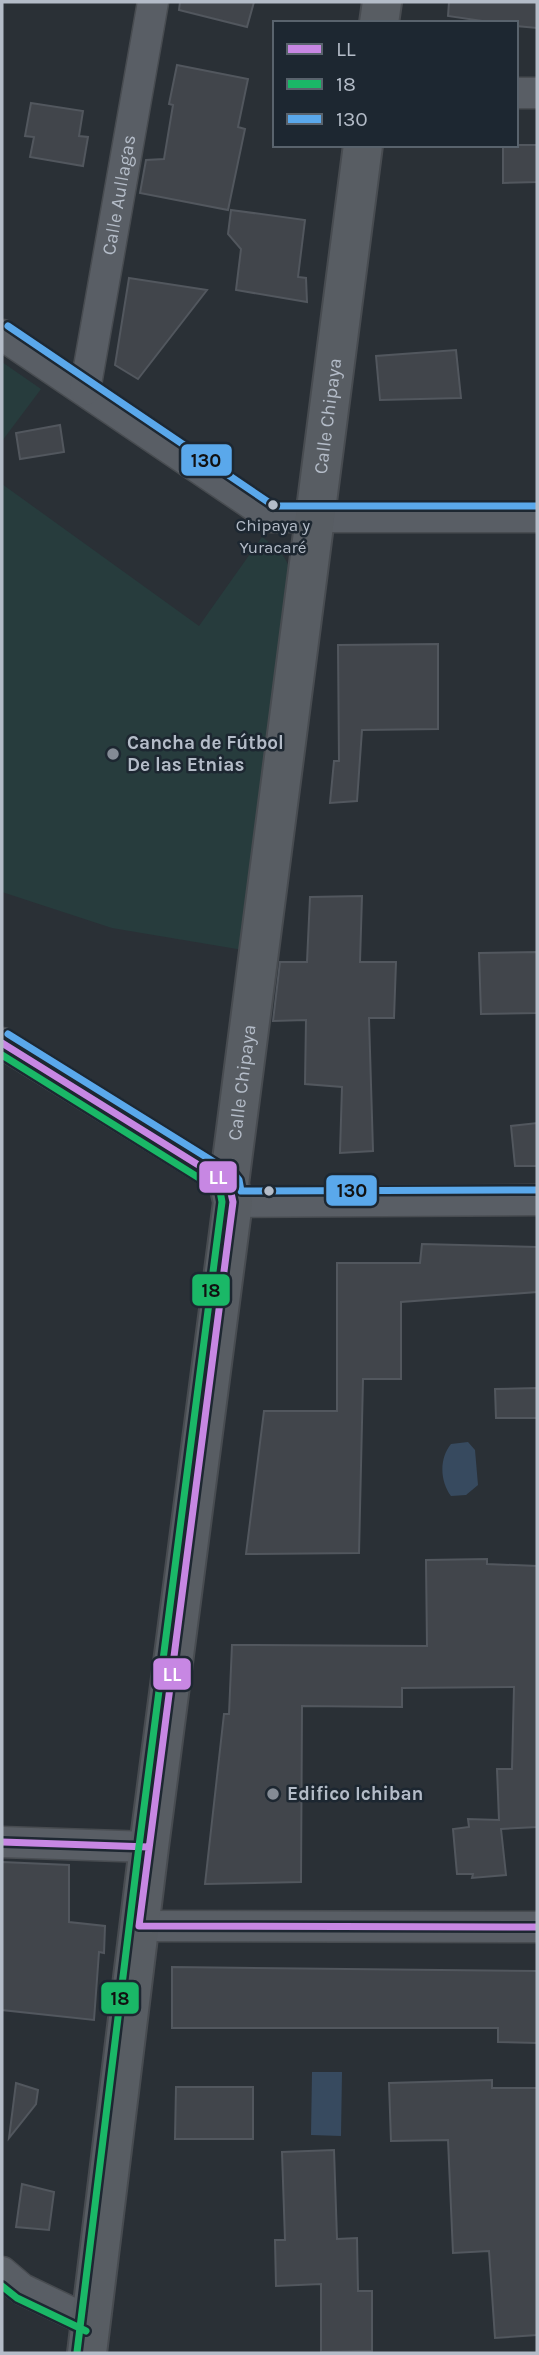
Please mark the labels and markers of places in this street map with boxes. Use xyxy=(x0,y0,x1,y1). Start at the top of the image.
marker: Chipaya y Yuracaré xyxy=(266,498,280,512)
place label: Chipaya y Yuracaré xyxy=(236,515,310,557)
place label: Cancha de Fútbol De las Etnias xyxy=(127,732,284,776)
marker: Cancha de Fútbol De las Etnias xyxy=(105,746,121,762)
unlabelled marker xyxy=(262,1184,276,1198)
place label: Edifico Ichiban xyxy=(287,1783,423,1805)
marker: Edifico Ichiban xyxy=(265,1786,281,1802)

